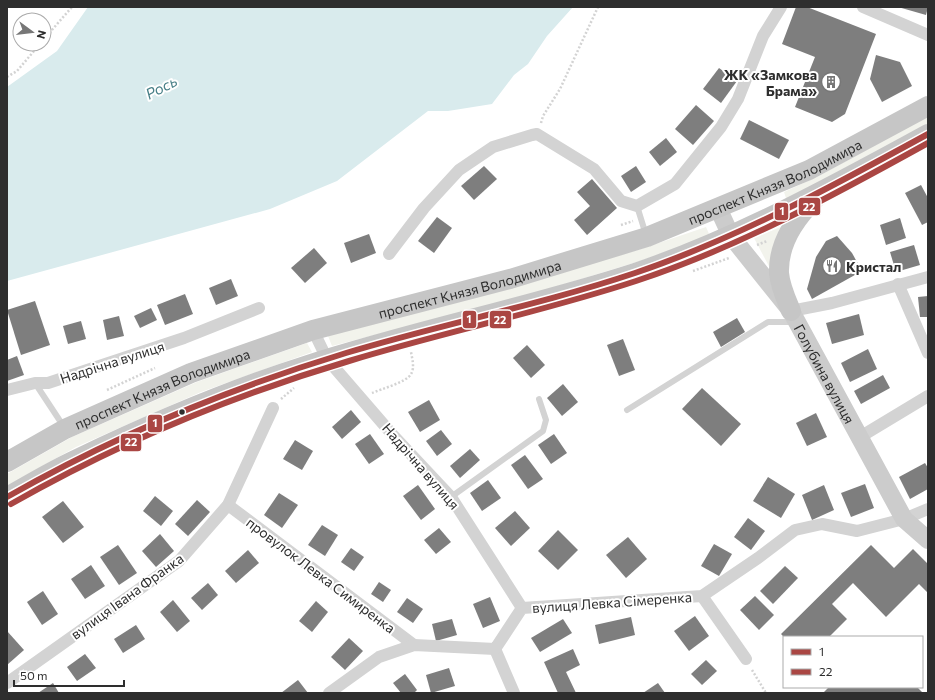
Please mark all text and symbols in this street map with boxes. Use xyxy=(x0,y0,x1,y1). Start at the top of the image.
north arrow xyxy=(12,12,52,52)
text: N xyxy=(35,29,49,40)
place label: ЖК «Замкова Брама» xyxy=(724,66,817,99)
water label: Рось xyxy=(142,71,180,103)
building icon: ЖК «Замкова Брама» xyxy=(820,71,842,93)
street label: проспект Князя Володимира xyxy=(685,135,864,228)
line badge: 22 xyxy=(798,197,821,216)
text: 22 xyxy=(803,200,815,213)
line badge: 1 xyxy=(774,202,789,221)
text: 1 xyxy=(780,204,785,217)
street label: проспект Князя Володимира xyxy=(376,255,563,321)
restaurant icon: Кристал xyxy=(821,255,843,277)
place label: Кристал xyxy=(846,258,901,275)
line badge: 1 xyxy=(462,310,477,329)
line badge: 22 xyxy=(489,310,512,329)
text: 1 xyxy=(467,312,472,325)
text: 22 xyxy=(494,313,506,326)
street label: Голубина вулиця xyxy=(791,321,859,426)
street label: Надрічна вулиця xyxy=(58,337,166,387)
street label: проспект Князя Володимира xyxy=(72,344,252,432)
unlabelled marker xyxy=(177,407,187,417)
line badge: 1 xyxy=(147,414,163,433)
text: 1 xyxy=(153,416,158,429)
street label: Надрічна вулиця xyxy=(379,419,463,513)
line badge: 22 xyxy=(120,433,142,452)
text: 22 xyxy=(125,435,137,448)
street label: провулок Левка Симиренка xyxy=(243,513,399,637)
street label: вулиця Івана Франка xyxy=(67,549,187,643)
street label: вулиця Левка Сімеренка xyxy=(532,588,692,616)
legend xyxy=(783,636,923,688)
text: 1 xyxy=(819,644,824,658)
scale bar xyxy=(14,662,124,688)
text: 22 xyxy=(819,664,833,678)
text: 50 m xyxy=(20,668,48,682)

